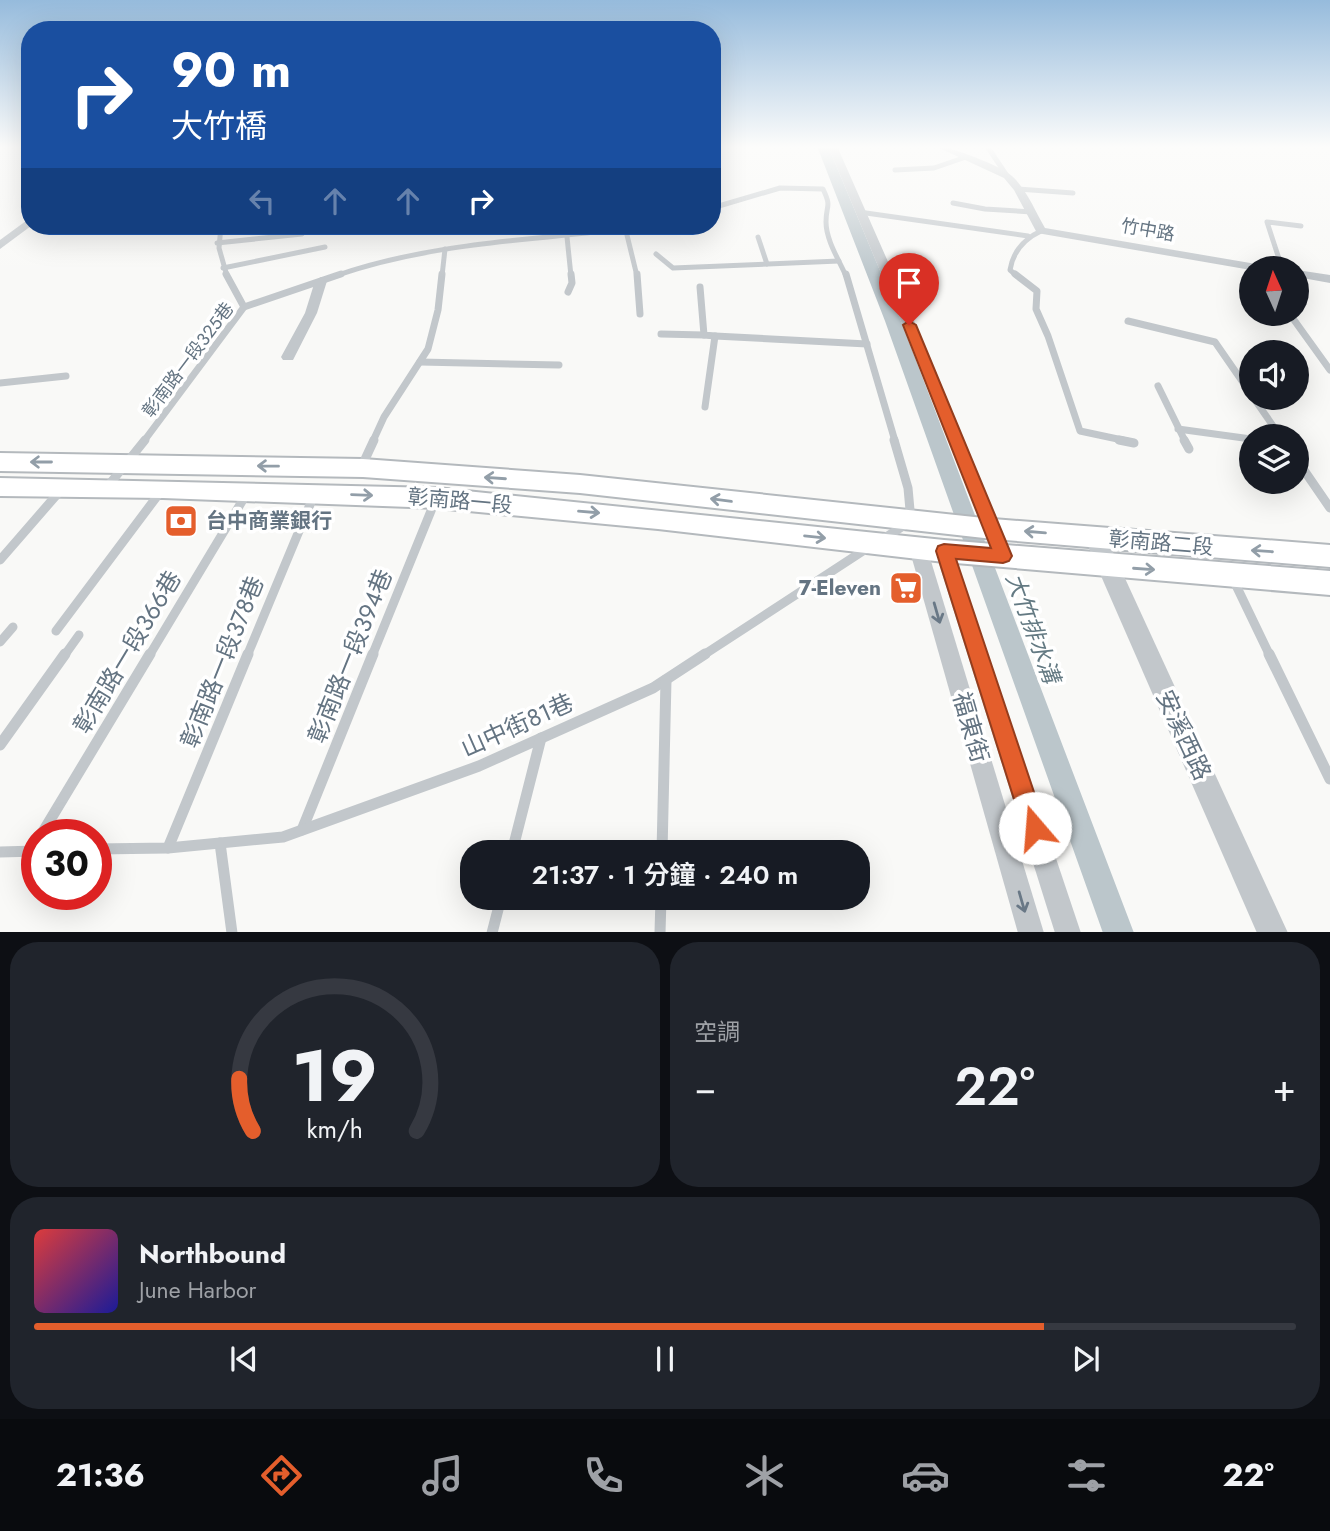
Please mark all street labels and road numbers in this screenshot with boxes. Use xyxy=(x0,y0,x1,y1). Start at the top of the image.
street label: 竹中路 xyxy=(1119,213,1177,247)
street label: 彰南路一段325巷 xyxy=(136,297,240,423)
street label: 彰南路一段 xyxy=(406,481,514,521)
street label: 彰南路二段 xyxy=(1107,523,1215,563)
street label: 彰南路一段366巷 xyxy=(64,564,190,740)
street label: 彰南路一段394巷 xyxy=(299,564,401,748)
street label: 彰南路一段378巷 xyxy=(172,571,272,753)
street label: 安溪西路 xyxy=(1148,684,1220,786)
street label: 山中街81巷 xyxy=(455,685,579,765)
street label: 福東街 xyxy=(944,688,998,766)

